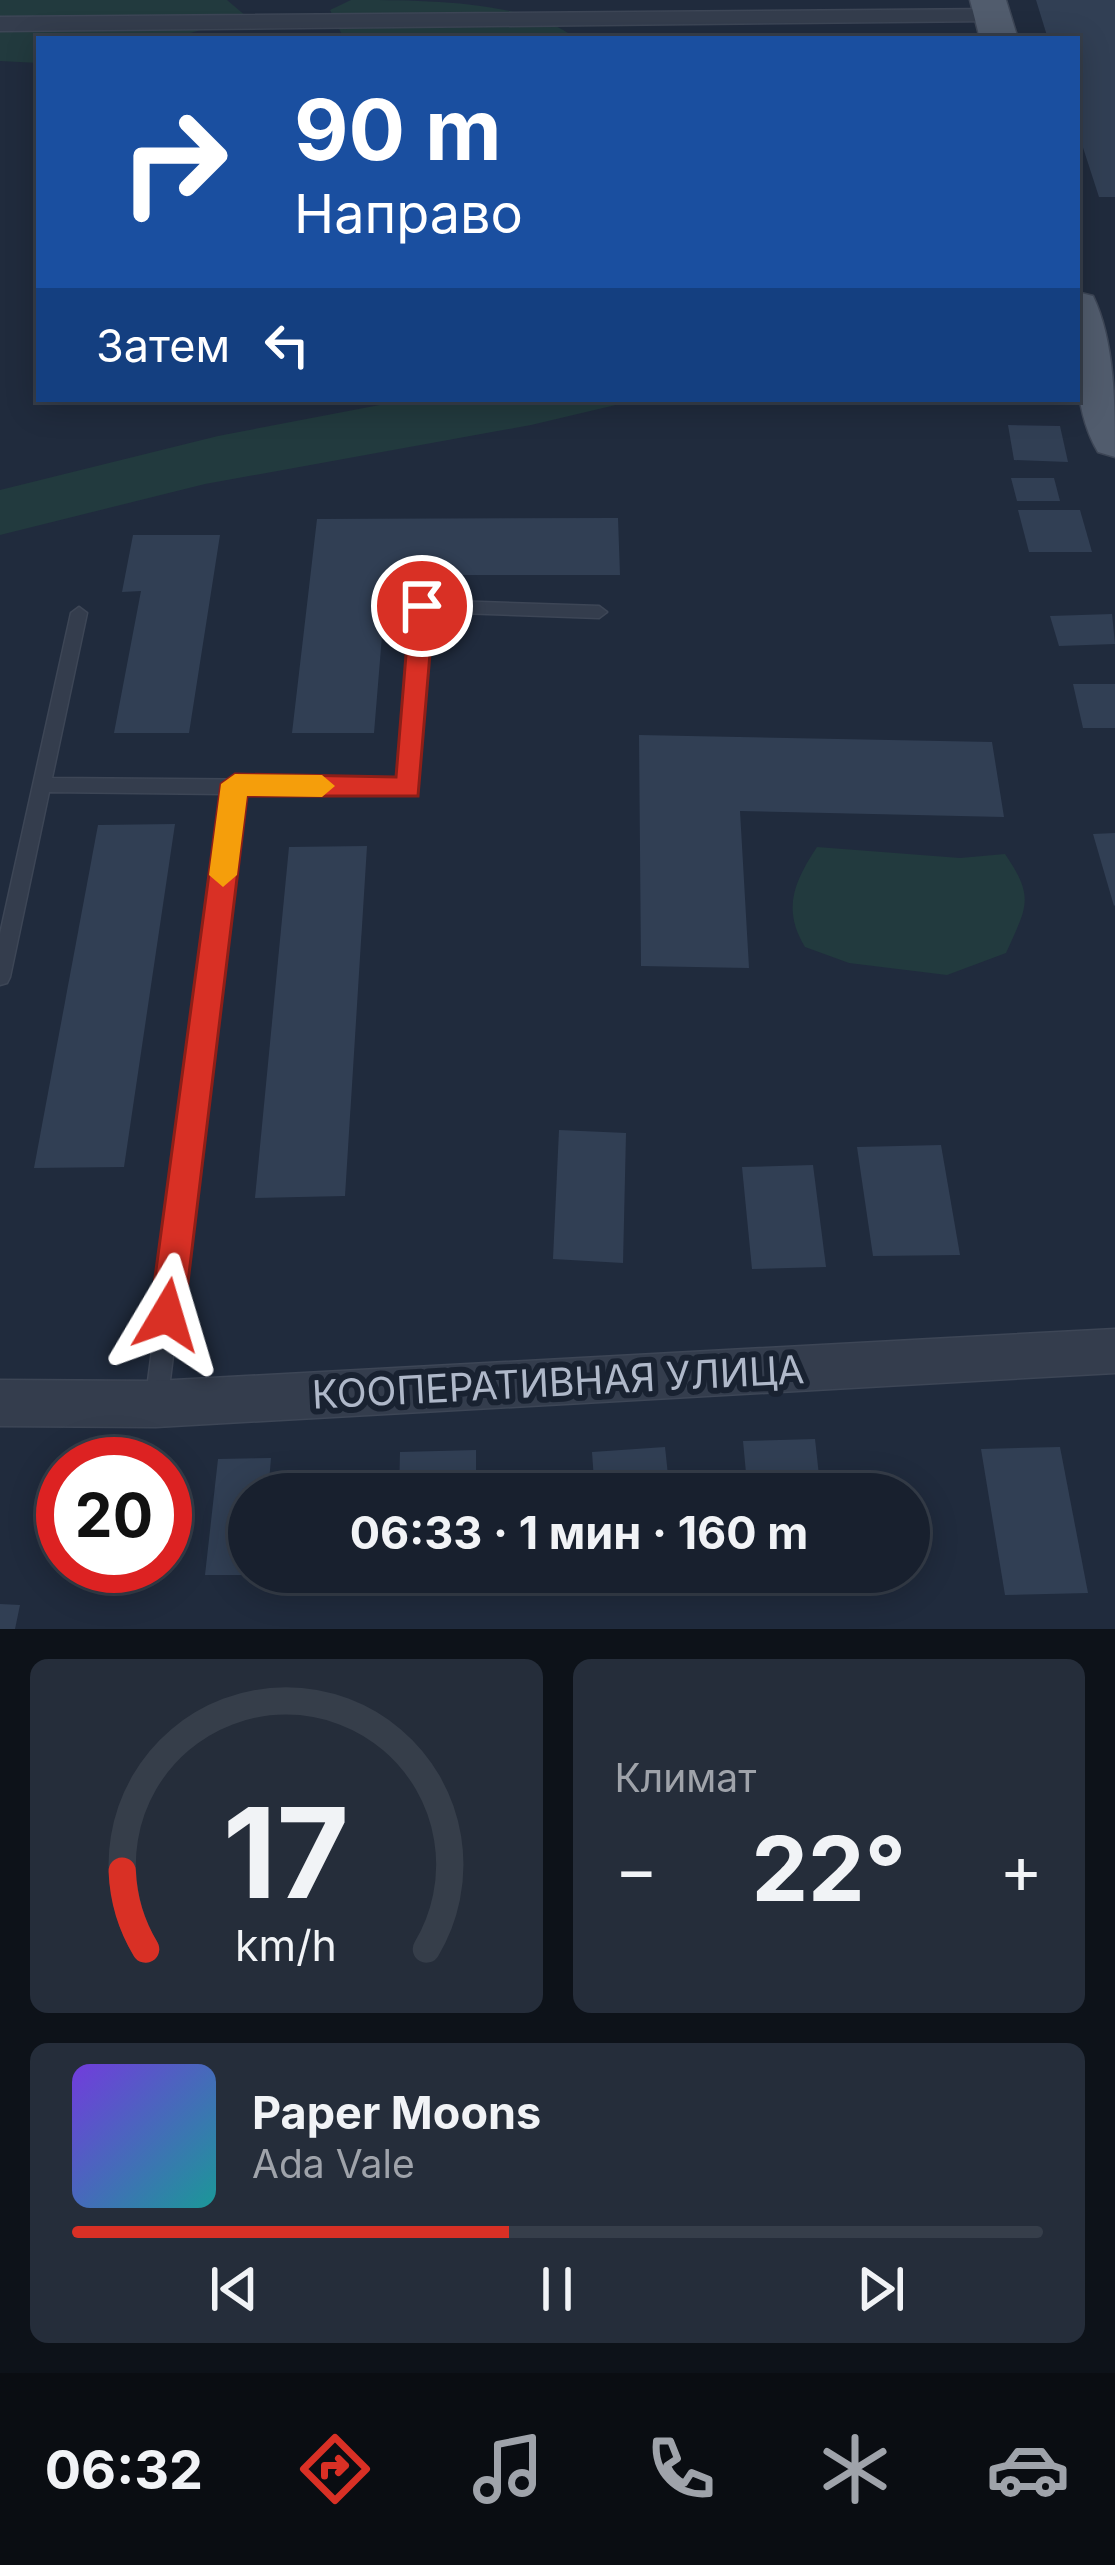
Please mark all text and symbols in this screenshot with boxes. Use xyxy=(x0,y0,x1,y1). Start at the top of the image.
text: 90 m xyxy=(294,79,502,180)
icon: right xyxy=(96,84,252,240)
text: Направо xyxy=(294,181,523,246)
icon: left xyxy=(254,312,320,378)
text: Затем xyxy=(96,318,230,373)
pin xyxy=(371,555,473,657)
icon: arrive xyxy=(389,573,455,639)
position arrow xyxy=(104,1252,230,1378)
street label: КООПЕРАТИВНАЯ УЛИЦА xyxy=(311,1345,805,1418)
speed limit sign: 20 xyxy=(36,1437,192,1593)
text: 06:33 · 1 мин · 160 m xyxy=(350,1505,808,1560)
text: Климат xyxy=(615,1754,756,1801)
text: 17 xyxy=(223,1777,349,1928)
text: 22° xyxy=(751,1814,906,1923)
text: − xyxy=(615,1829,658,1909)
text: + xyxy=(999,1829,1043,1909)
text: km/h xyxy=(235,1919,337,1971)
text: Paper Moons xyxy=(252,2085,541,2140)
text: Ada Vale xyxy=(252,2140,415,2187)
icon: previous xyxy=(201,2256,267,2322)
icon: pause xyxy=(524,2256,590,2322)
icon: next xyxy=(848,2256,914,2322)
icon: directions xyxy=(293,2427,377,2511)
icon: music xyxy=(466,2427,550,2511)
icon: phone xyxy=(639,2427,723,2511)
icon: climate xyxy=(813,2427,897,2511)
icon: car xyxy=(986,2427,1070,2511)
text: 06:32 xyxy=(45,2437,203,2502)

